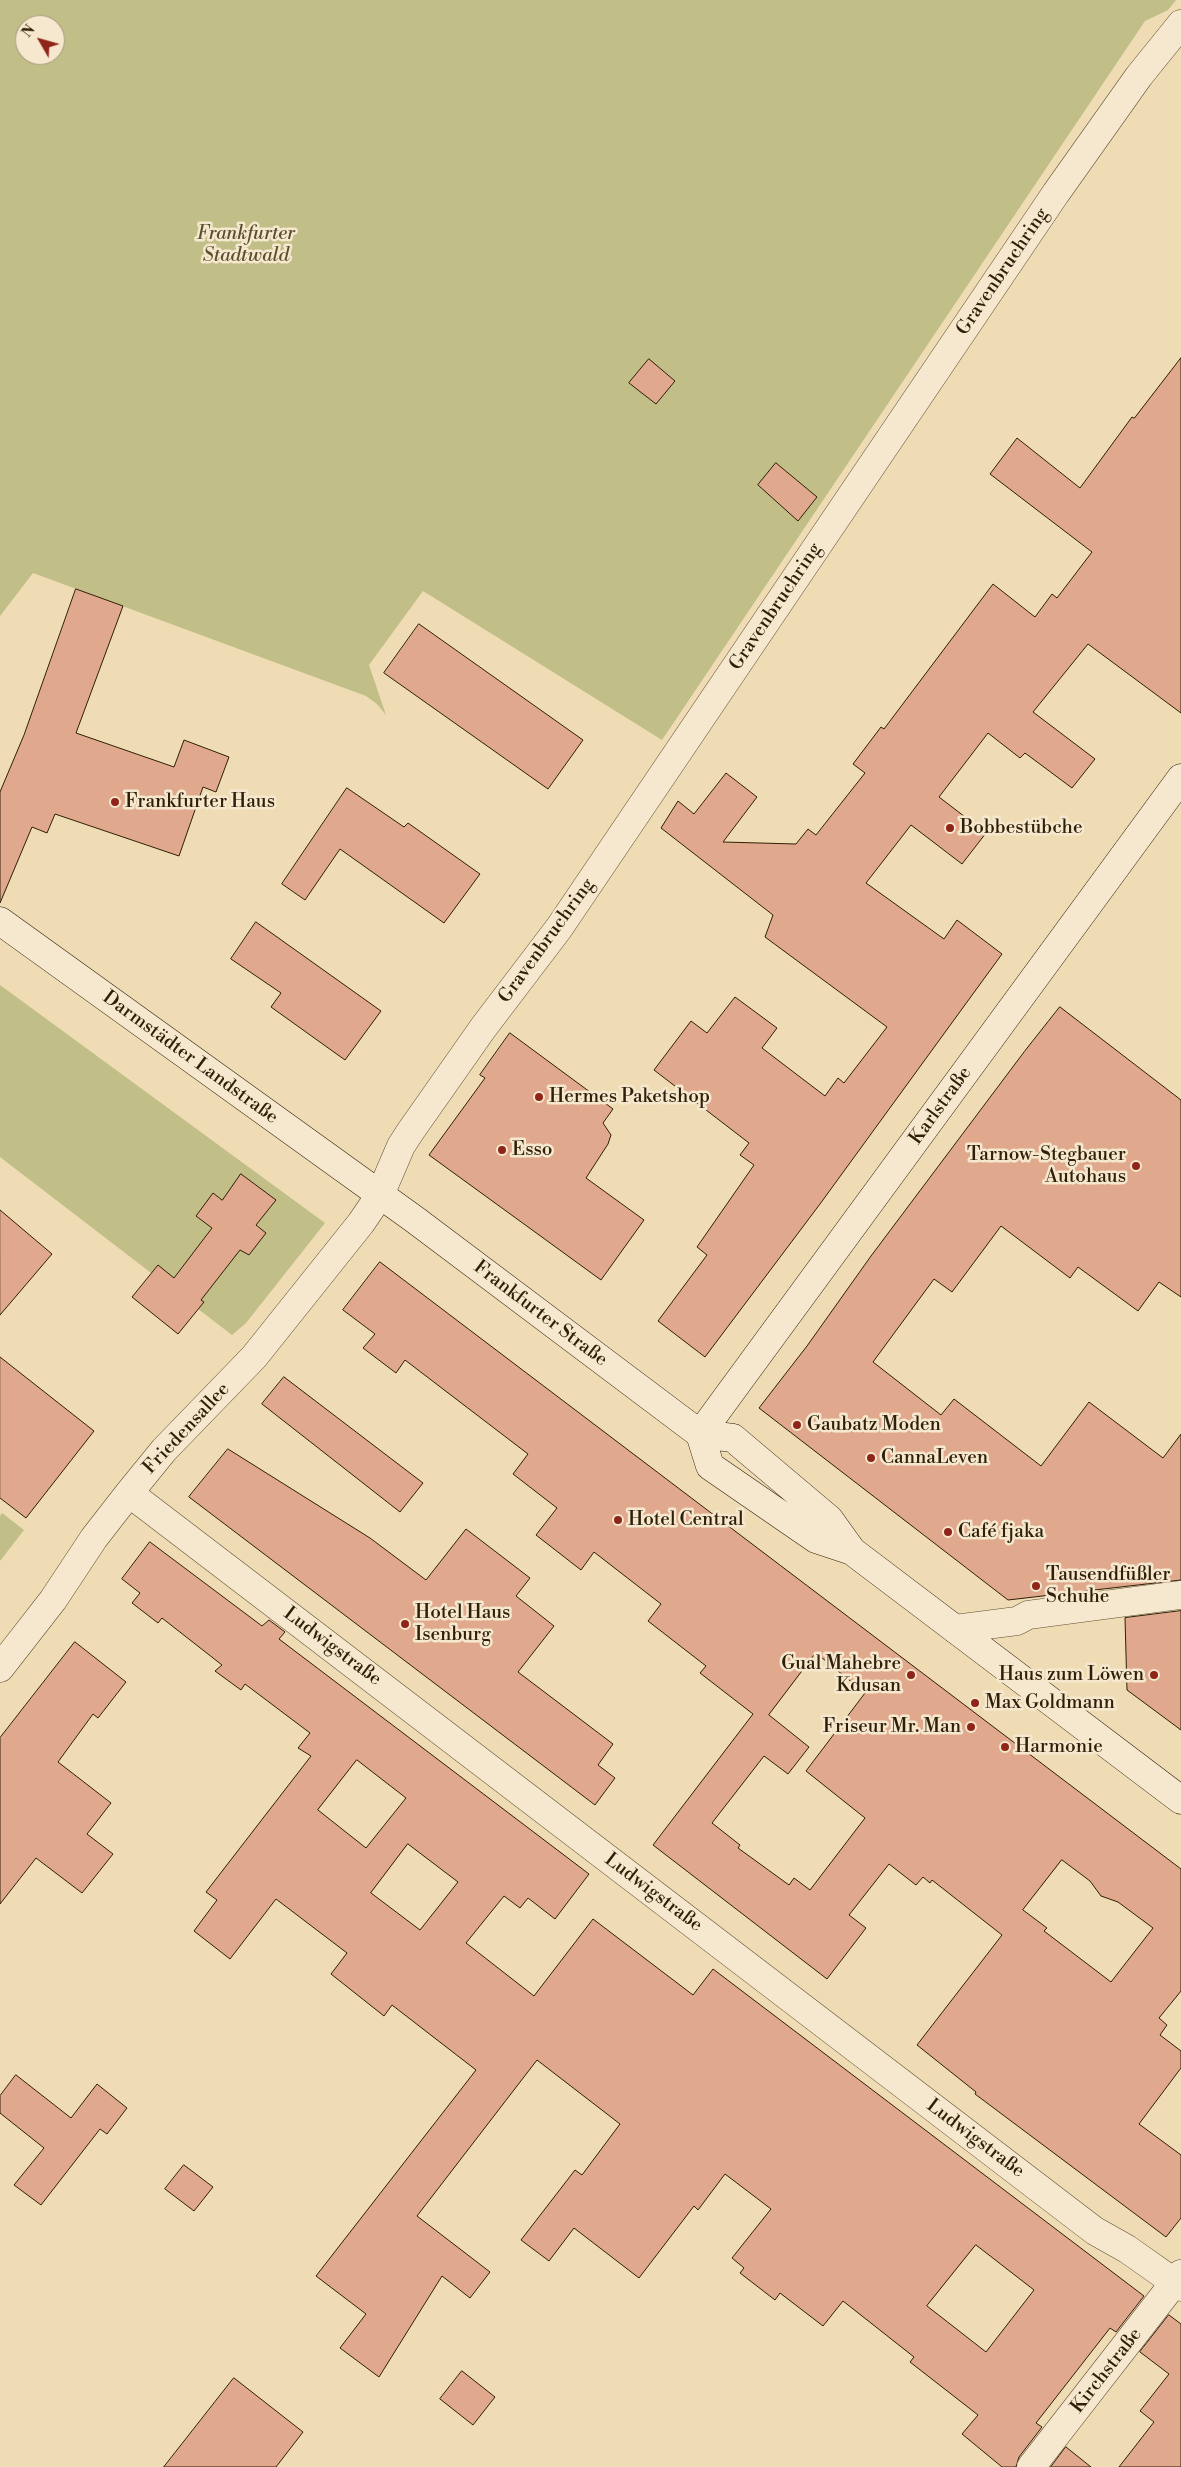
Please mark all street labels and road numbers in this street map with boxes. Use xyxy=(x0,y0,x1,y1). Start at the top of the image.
street label: Gravenbruchring xyxy=(952,204,1054,340)
street label: Gravenbruchring xyxy=(725,539,827,675)
street label: Gravenbruchring xyxy=(494,874,600,1008)
street label: Darmstädter Landstraße xyxy=(98,987,282,1129)
street label: Karlstraße xyxy=(905,1063,977,1149)
street label: Frankfurter Straße xyxy=(469,1256,611,1372)
street label: Friedensallee xyxy=(139,1379,235,1479)
street label: Ludwigstraße xyxy=(279,1603,385,1691)
street label: Ludwigstraße xyxy=(600,1849,706,1937)
street label: Ludwigstraße xyxy=(922,2095,1028,2183)
street label: Kirchstraße xyxy=(1067,2324,1147,2418)

